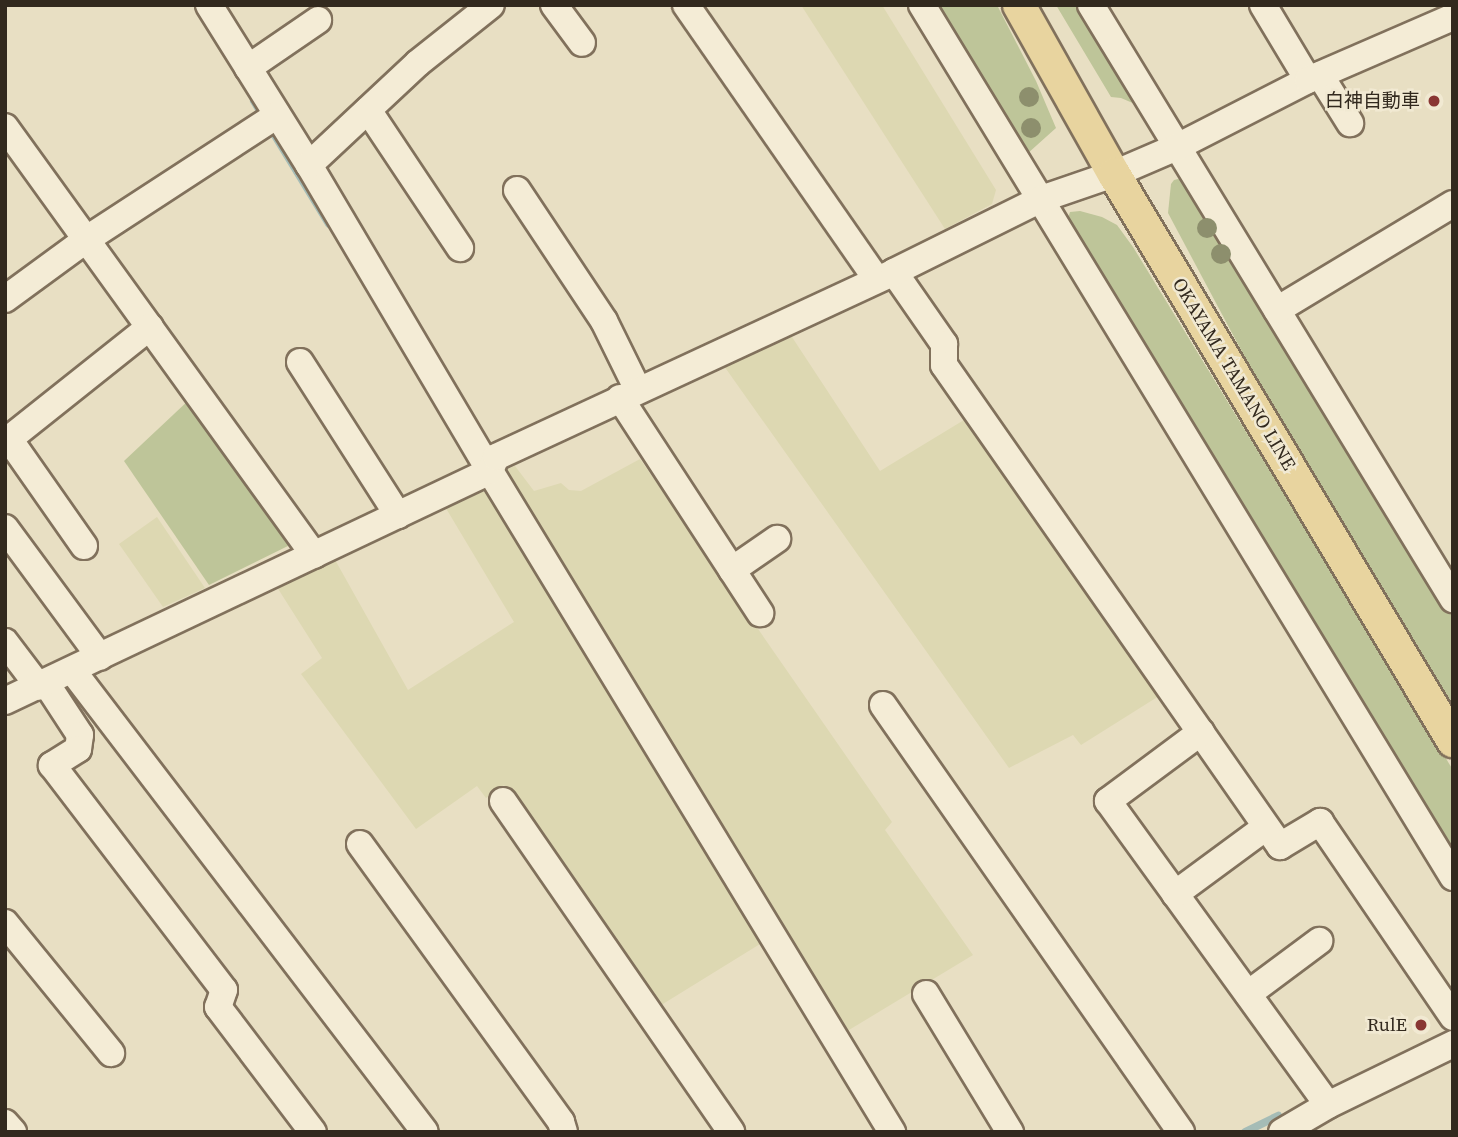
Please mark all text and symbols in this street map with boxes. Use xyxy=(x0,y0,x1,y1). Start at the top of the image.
place label: 白神自動車 xyxy=(1325,90,1420,112)
marker: 白神自動車 xyxy=(1426,93,1442,109)
street label: OKAYAMA TAMANO LINE xyxy=(1167,274,1301,474)
place label: RulE xyxy=(1367,1014,1407,1036)
marker: RulE xyxy=(1413,1017,1429,1033)

